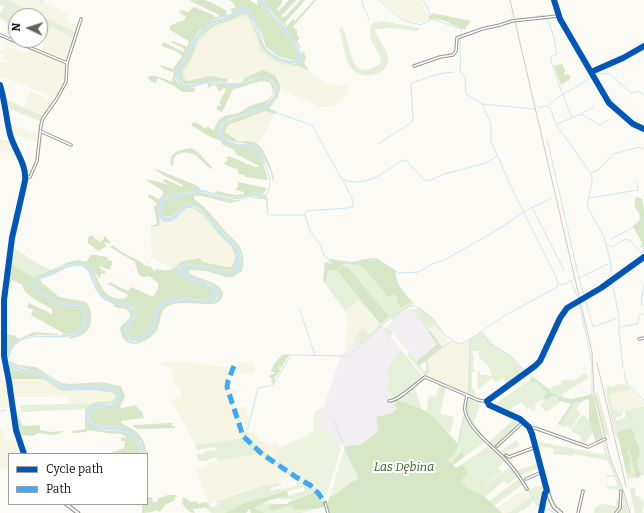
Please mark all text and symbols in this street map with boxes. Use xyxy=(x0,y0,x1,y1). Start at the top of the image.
north arrow xyxy=(8,8,48,48)
text: N xyxy=(10,23,23,32)
legend xyxy=(8,453,148,505)
park label: Las Dębina xyxy=(374,461,434,475)
text: Cycle path xyxy=(46,462,103,476)
text: Path xyxy=(46,482,71,496)

